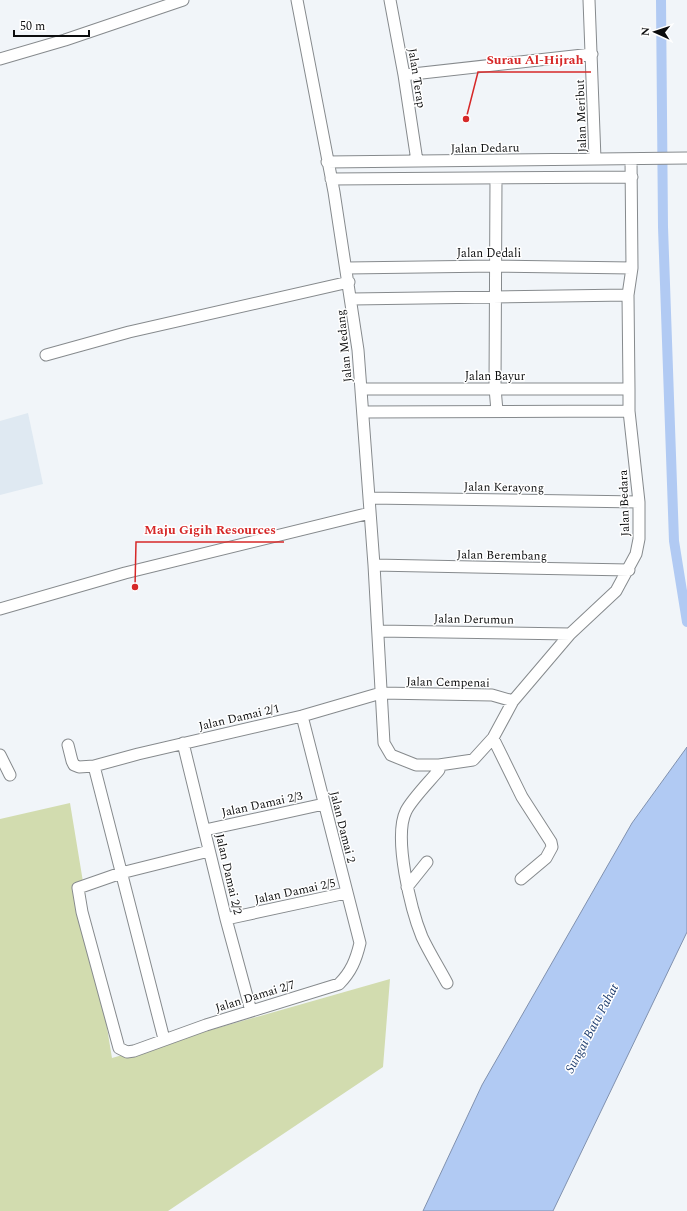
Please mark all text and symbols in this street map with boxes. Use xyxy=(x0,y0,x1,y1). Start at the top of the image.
scale bar xyxy=(14,12,89,38)
north arrow xyxy=(635,12,675,52)
text: 50 m xyxy=(20,17,45,36)
text: N xyxy=(637,27,654,36)
street label: Jalan Terap xyxy=(402,47,431,110)
callout: Surau Al-Hijrah xyxy=(478,47,591,72)
text: Surau Al-Hijrah xyxy=(486,50,584,70)
street label: Jalan Meribut xyxy=(571,79,592,153)
street label: Jalan Dedaru xyxy=(450,138,520,159)
street label: Jalan Dedali xyxy=(457,244,521,263)
street label: Jalan Medang xyxy=(331,309,358,383)
street label: Jalan Bayur xyxy=(465,367,525,386)
street label: Jalan Bedara xyxy=(614,469,635,537)
street label: Jalan Kerayong xyxy=(464,477,544,498)
callout: Maju Gigih Resources xyxy=(136,517,284,542)
text: Maju Gigih Resources xyxy=(144,520,276,540)
street label: Jalan Berembang xyxy=(457,545,547,566)
street label: Jalan Derumun xyxy=(434,609,514,630)
street label: Jalan Cempenai xyxy=(406,672,490,693)
street label: Jalan Damai 2/1 xyxy=(197,699,281,736)
street label: Jalan Damai 2/3 xyxy=(220,787,304,822)
street label: Jalan Damai 2 xyxy=(324,789,361,865)
street label: Jalan Damai 2/2 xyxy=(210,832,247,916)
street label: Jalan Damai 2/5 xyxy=(253,874,337,909)
street label: Jalan Damai 2/7 xyxy=(213,975,297,1018)
water label: Sungai Batu Pahat xyxy=(560,979,624,1077)

